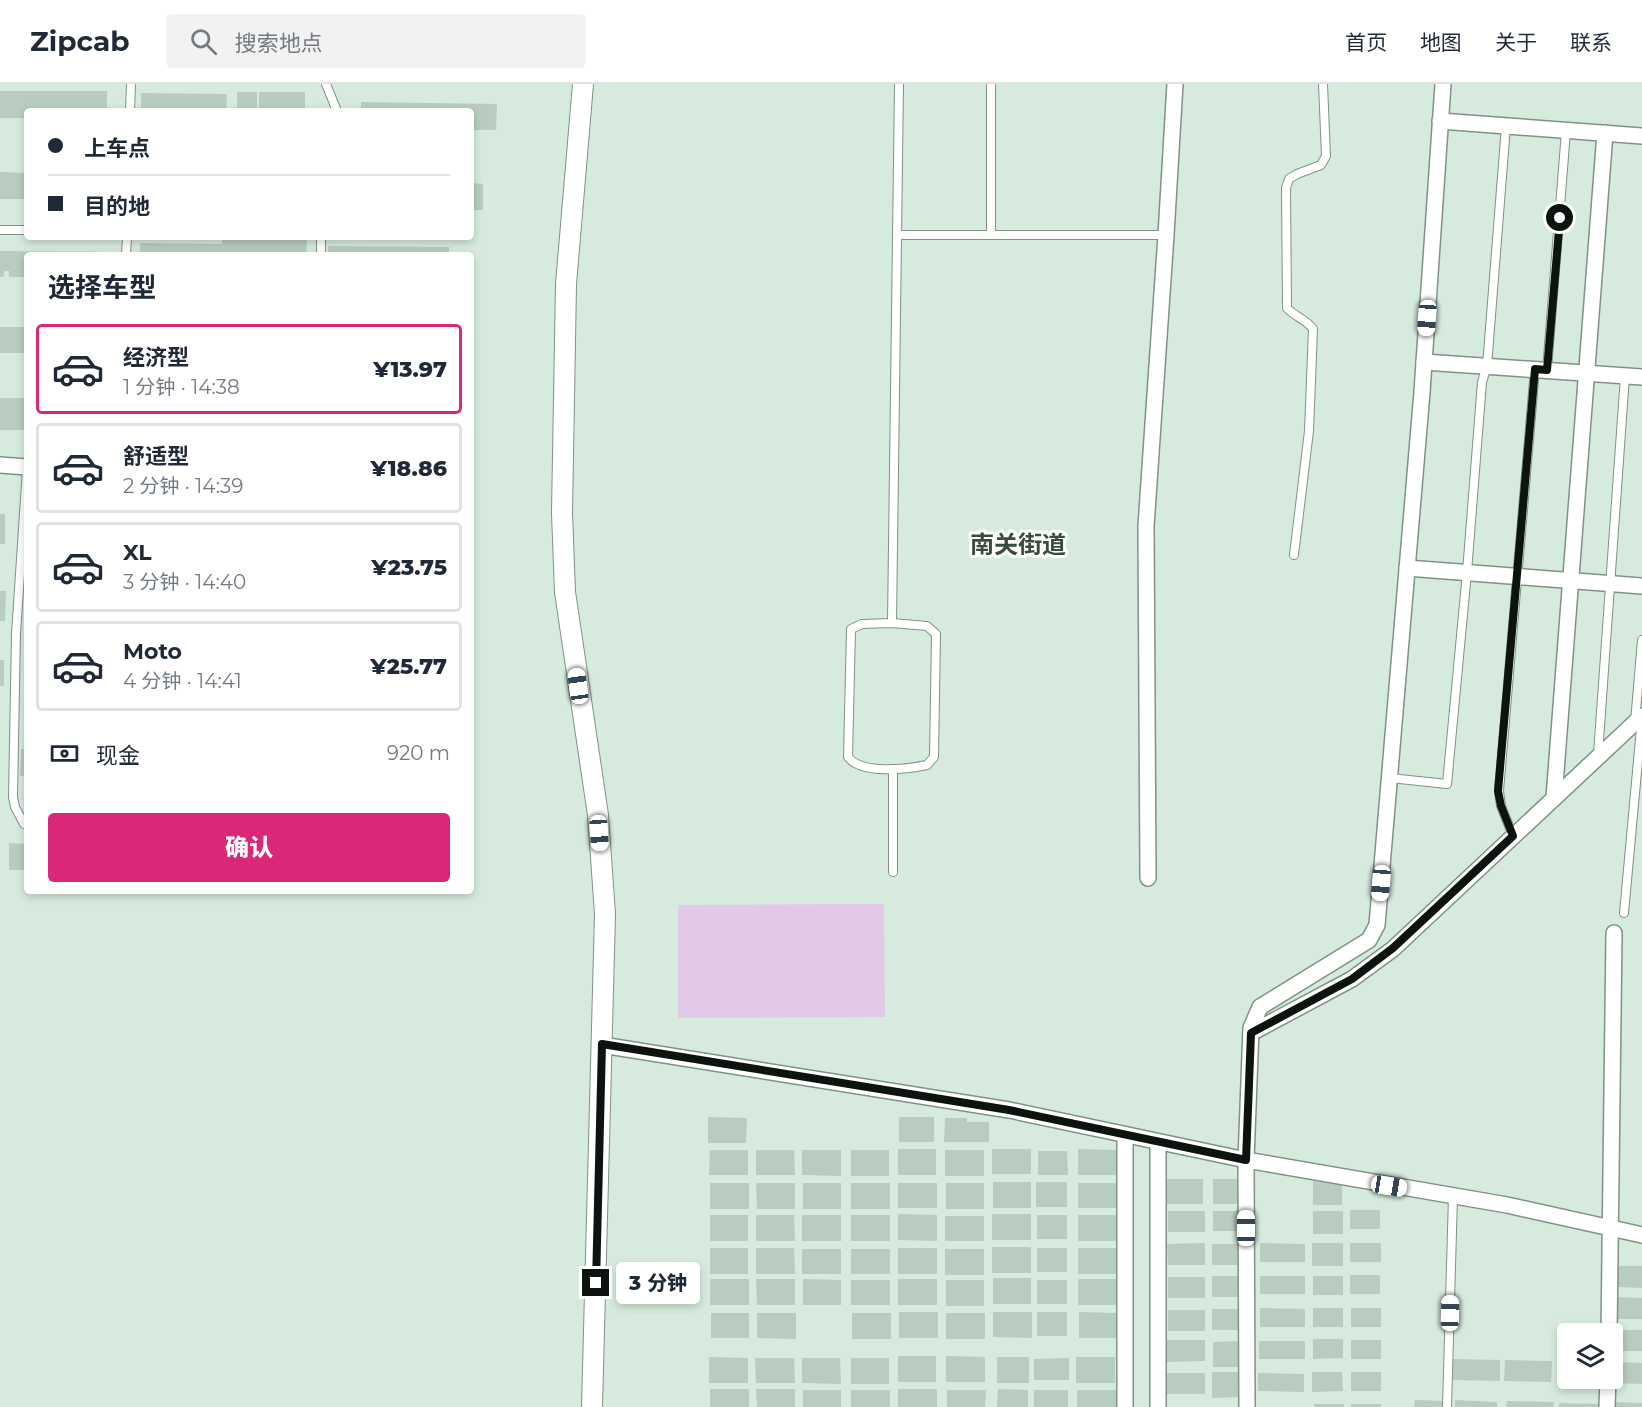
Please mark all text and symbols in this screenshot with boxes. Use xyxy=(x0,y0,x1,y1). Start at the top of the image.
search box xyxy=(166,14,586,68)
text: Zipcab xyxy=(30,24,130,58)
icon: search xyxy=(187,25,220,58)
text: 搜索地点 xyxy=(235,30,323,57)
text: 首页 xyxy=(1345,30,1387,55)
text: 地图 xyxy=(1420,30,1462,55)
text: 关于 xyxy=(1495,30,1537,55)
text: 联系 xyxy=(1570,30,1612,55)
text: 上车点 xyxy=(84,135,150,162)
text: 目的地 xyxy=(84,193,150,220)
route start xyxy=(1546,204,1573,231)
text: 选择车型 xyxy=(48,271,156,304)
car xyxy=(1417,299,1437,337)
icon: car xyxy=(51,342,105,396)
text: 经济型 xyxy=(123,344,189,371)
text: ¥13.97 xyxy=(373,356,447,383)
text: 1 分钟 · 14:38 xyxy=(123,375,240,399)
icon: car xyxy=(51,441,105,495)
text: 舒适型 xyxy=(123,443,189,470)
text: ¥18.86 xyxy=(370,455,447,482)
text: 2 分钟 · 14:39 xyxy=(123,474,243,498)
district label: 南关街道 xyxy=(970,530,1066,559)
text: XL xyxy=(123,539,152,566)
icon: car xyxy=(51,540,105,594)
text: ¥23.75 xyxy=(371,554,447,581)
text: 3 分钟 · 14:40 xyxy=(123,570,246,594)
text: Moto xyxy=(123,638,182,665)
icon: car xyxy=(51,639,105,693)
text: ¥25.77 xyxy=(370,653,447,680)
car xyxy=(567,667,589,705)
text: 4 分钟 · 14:41 xyxy=(123,669,242,693)
icon: cash xyxy=(48,737,81,770)
text: 920 m xyxy=(387,741,450,765)
text: 现金 xyxy=(96,742,140,769)
button: 确认 xyxy=(48,813,450,882)
car xyxy=(589,814,609,852)
car xyxy=(1370,864,1392,902)
car xyxy=(1370,1174,1408,1198)
car xyxy=(1237,1210,1255,1246)
callout: 3 分钟 xyxy=(617,1262,701,1304)
route end xyxy=(582,1269,609,1296)
text: 3 分钟 xyxy=(629,1271,687,1295)
car xyxy=(1441,1295,1459,1331)
map controls xyxy=(1557,1323,1623,1389)
button: layers xyxy=(1557,1323,1623,1389)

